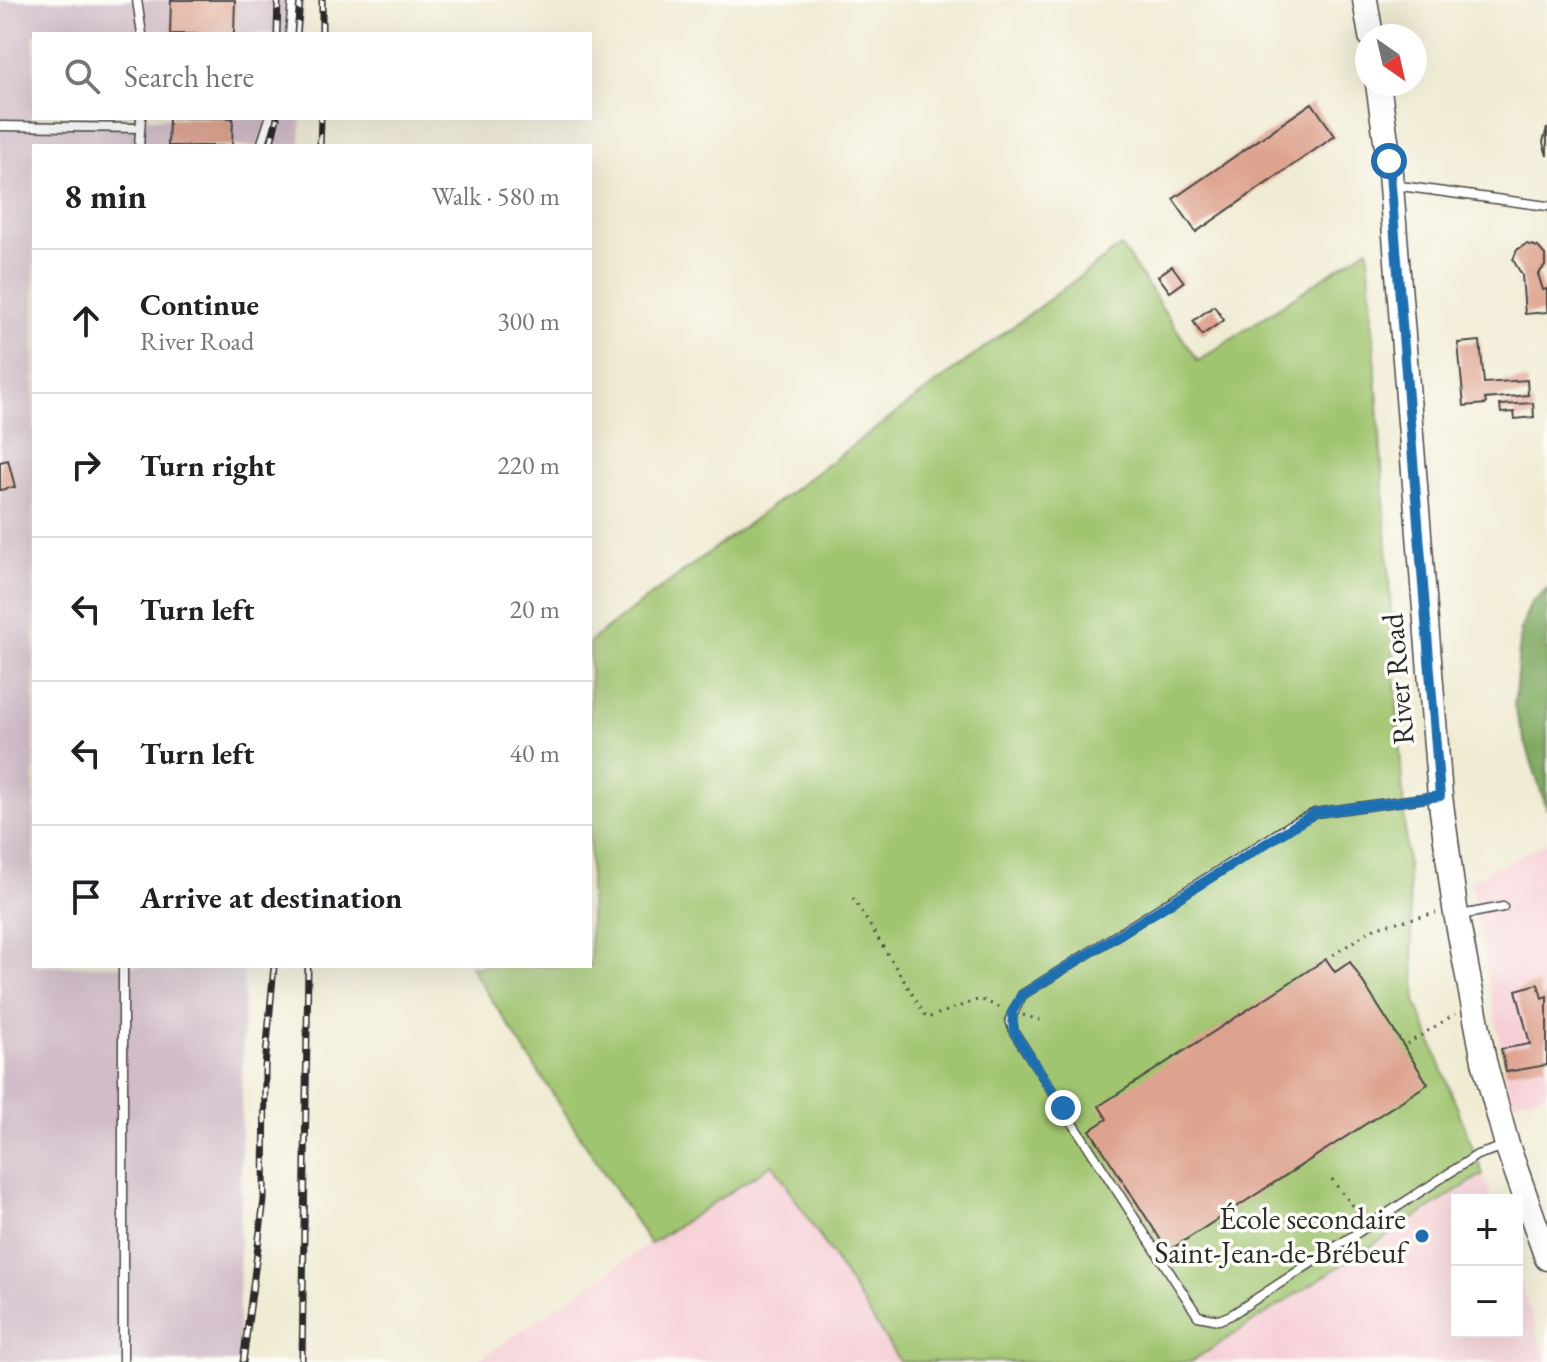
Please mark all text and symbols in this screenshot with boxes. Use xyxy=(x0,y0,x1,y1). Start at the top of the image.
north arrow xyxy=(1355,24,1427,96)
search box xyxy=(32,32,592,120)
icon: search xyxy=(60,54,104,98)
text: Search here xyxy=(124,57,254,96)
route start xyxy=(1371,143,1407,179)
text: 8 min xyxy=(64,174,147,218)
text: Walk · 580 m xyxy=(432,179,560,213)
text: Continue xyxy=(140,285,259,324)
icon: ahead xyxy=(64,299,108,343)
text: 300 m xyxy=(497,304,560,338)
text: River Road xyxy=(140,324,254,358)
icon: right xyxy=(64,443,108,487)
text: Turn right xyxy=(140,446,276,485)
text: 220 m xyxy=(497,448,560,482)
icon: left xyxy=(64,587,108,631)
text: Turn left xyxy=(140,590,254,629)
text: 20 m xyxy=(510,592,560,626)
street label: River Road xyxy=(1372,611,1423,746)
icon: left xyxy=(64,731,108,775)
text: Turn left xyxy=(140,734,254,773)
text: 40 m xyxy=(510,736,560,770)
icon: arrive xyxy=(64,875,108,919)
text: Arrive at destination xyxy=(140,878,402,917)
route end xyxy=(1045,1090,1081,1126)
map controls xyxy=(1451,1194,1523,1338)
button: + xyxy=(1451,1194,1523,1266)
place label: École secondaire Saint-Jean-de-Brébeuf xyxy=(1154,1199,1409,1272)
marker: École secondaire Saint-Jean-de-Brébeuf xyxy=(1413,1227,1431,1245)
button: − xyxy=(1451,1266,1523,1338)

